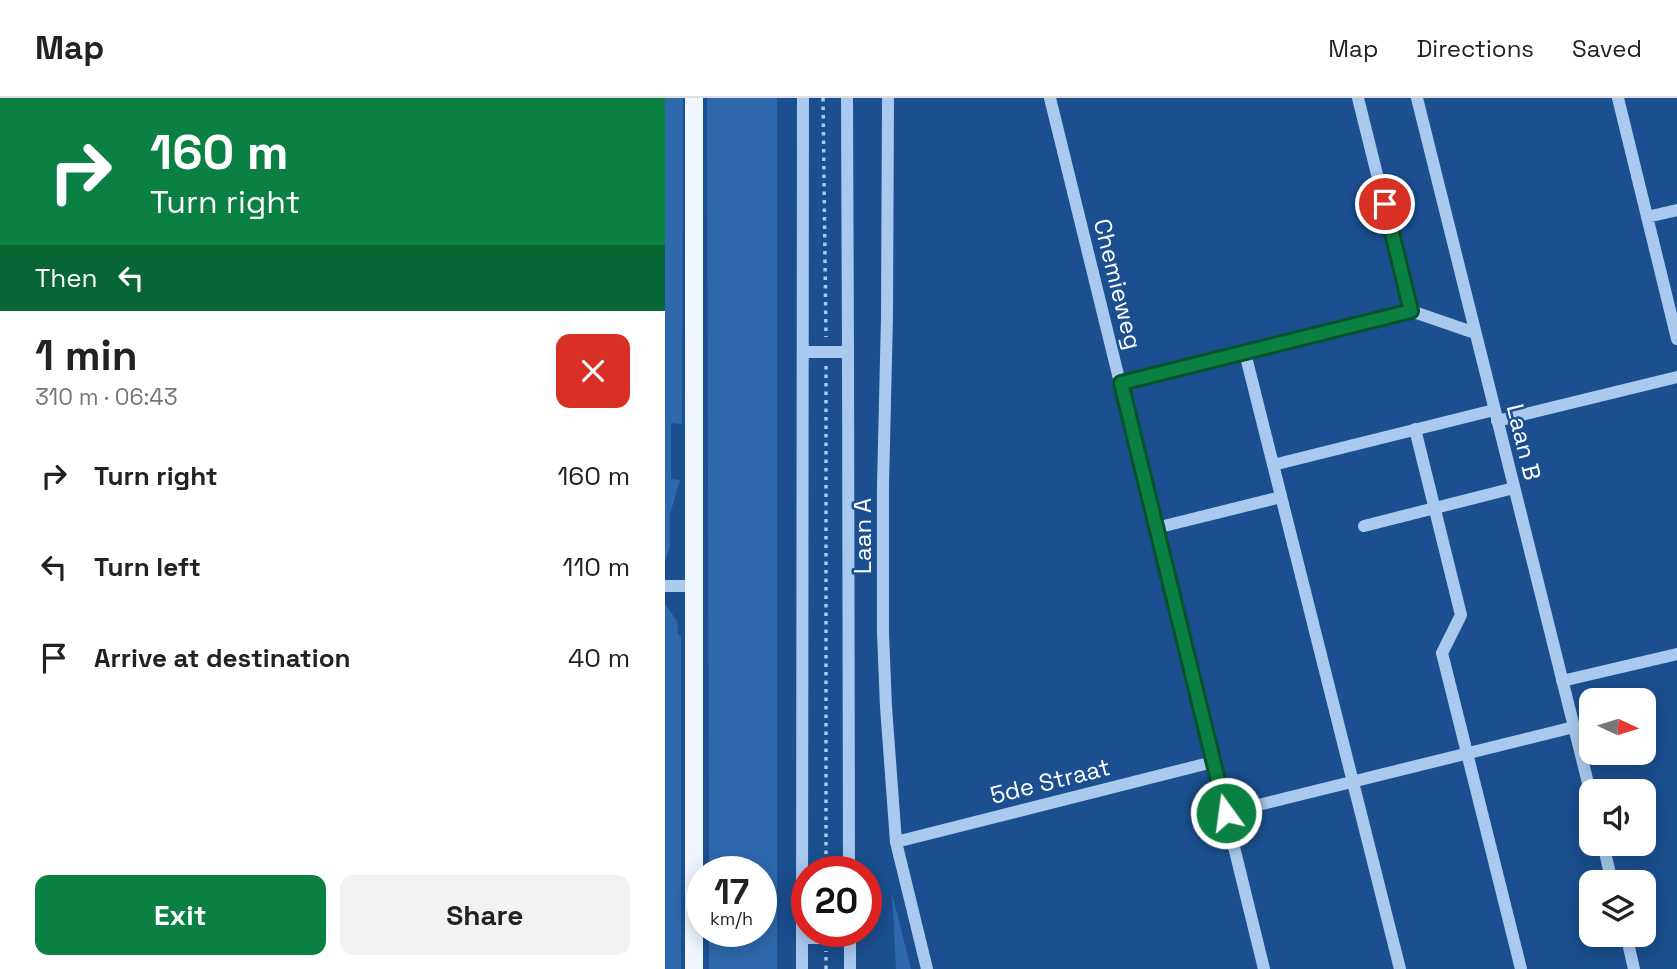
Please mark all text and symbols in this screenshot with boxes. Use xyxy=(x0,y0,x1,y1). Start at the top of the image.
text: Map xyxy=(35,27,104,69)
text: Map xyxy=(1328,33,1378,64)
text: Directions xyxy=(1416,33,1534,64)
text: Saved xyxy=(1572,33,1642,64)
text: 160 m xyxy=(150,121,288,183)
icon: right xyxy=(35,126,126,217)
pin xyxy=(1355,174,1415,234)
text: Turn right xyxy=(150,182,300,222)
icon: arrive xyxy=(1366,185,1404,223)
street label: Chemieweg xyxy=(1087,216,1149,352)
icon: left xyxy=(112,259,150,297)
text: Then xyxy=(35,261,98,295)
text: 1 min xyxy=(35,329,138,382)
button: close xyxy=(556,334,630,408)
text: 310 m · 06:43 xyxy=(35,382,178,412)
street label: Laan B xyxy=(1500,401,1548,483)
icon: right xyxy=(35,457,73,495)
text: Turn right xyxy=(94,459,218,493)
text: 160 m xyxy=(558,459,630,493)
street label: Laan A xyxy=(847,498,878,574)
icon: left xyxy=(35,548,73,586)
text: Turn left xyxy=(94,550,201,584)
text: 110 m xyxy=(563,550,630,584)
icon: arrive xyxy=(35,639,73,677)
text: Arrive at destination xyxy=(94,641,351,675)
text: 40 m xyxy=(568,641,630,675)
north arrow xyxy=(1579,688,1655,765)
map controls xyxy=(1579,688,1656,947)
street label: 5de Straat xyxy=(987,751,1113,811)
position arrow xyxy=(1189,776,1263,850)
button: sound xyxy=(1579,779,1656,856)
speed limit sign: 20 xyxy=(791,856,882,947)
text: 17 xyxy=(714,870,749,914)
button: layers xyxy=(1579,870,1656,947)
button: Exit xyxy=(35,875,326,955)
button: Share xyxy=(340,875,630,955)
text: km/h xyxy=(710,907,753,930)

